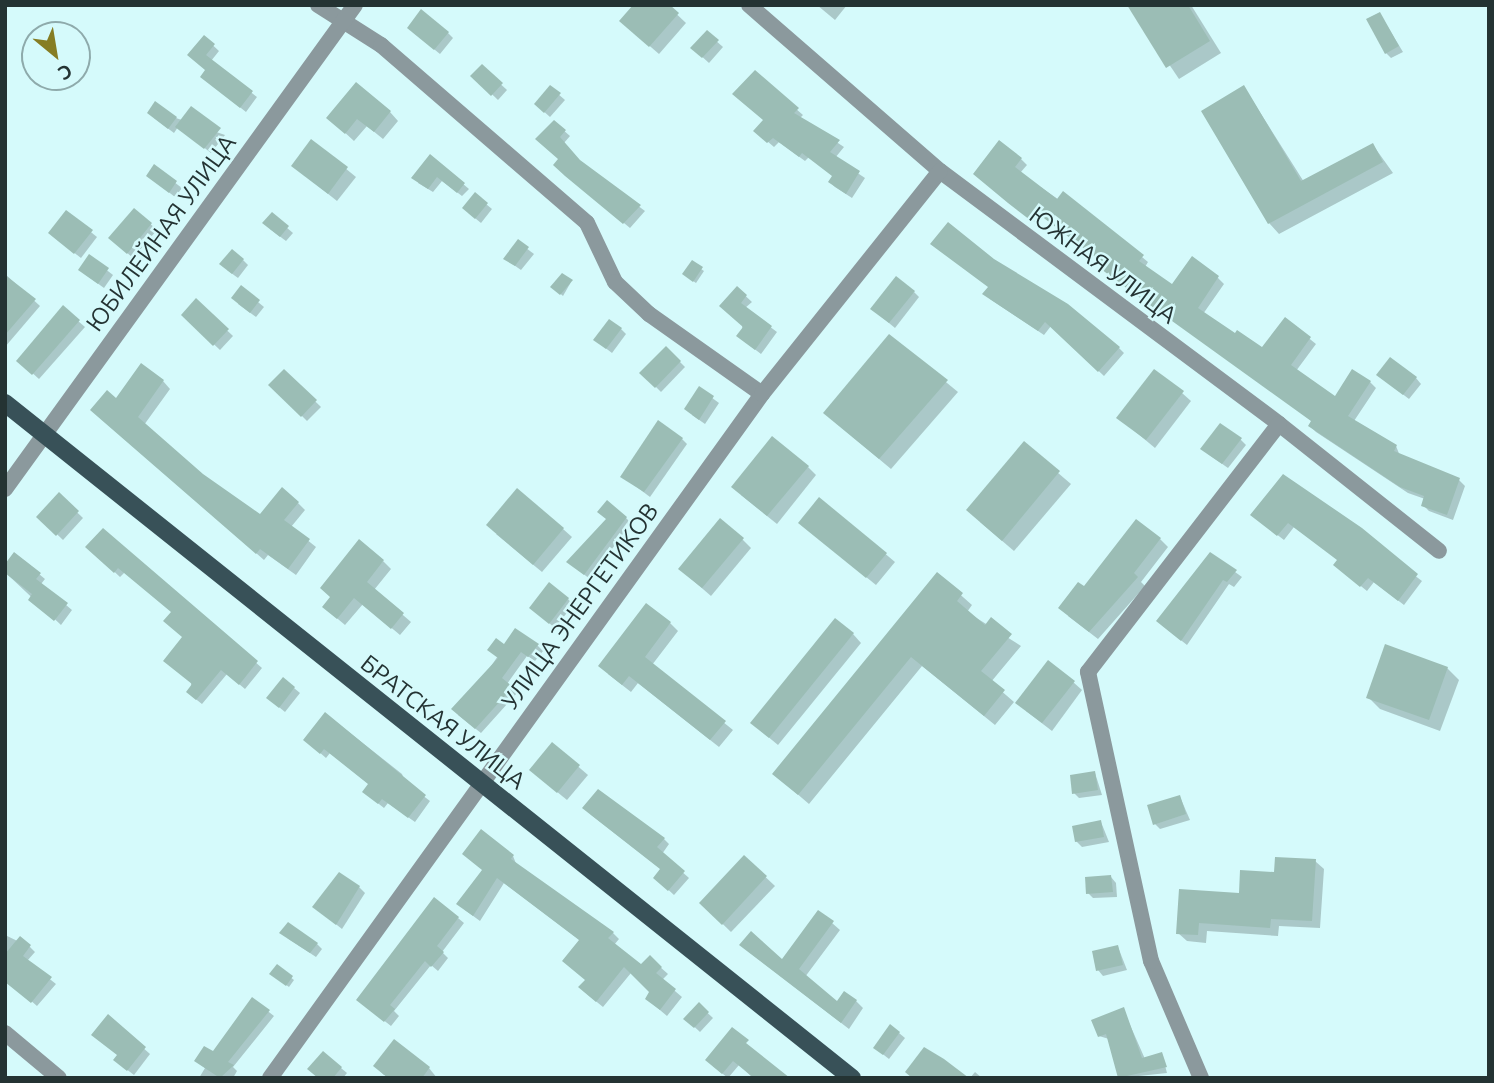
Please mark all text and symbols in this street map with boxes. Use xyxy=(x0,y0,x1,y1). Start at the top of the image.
north arrow xyxy=(21,21,91,91)
text: С xyxy=(55,60,76,85)
street label: ЮБИЛЕЙНАЯ УЛИЦА xyxy=(80,129,242,337)
street label: ЮЖНАЯ УЛИЦА xyxy=(1024,200,1182,330)
street label: УЛИЦА ЭНЕРГЕТИКОВ xyxy=(496,497,664,715)
street label: БРАТСКАЯ УЛИЦА xyxy=(355,649,531,795)

